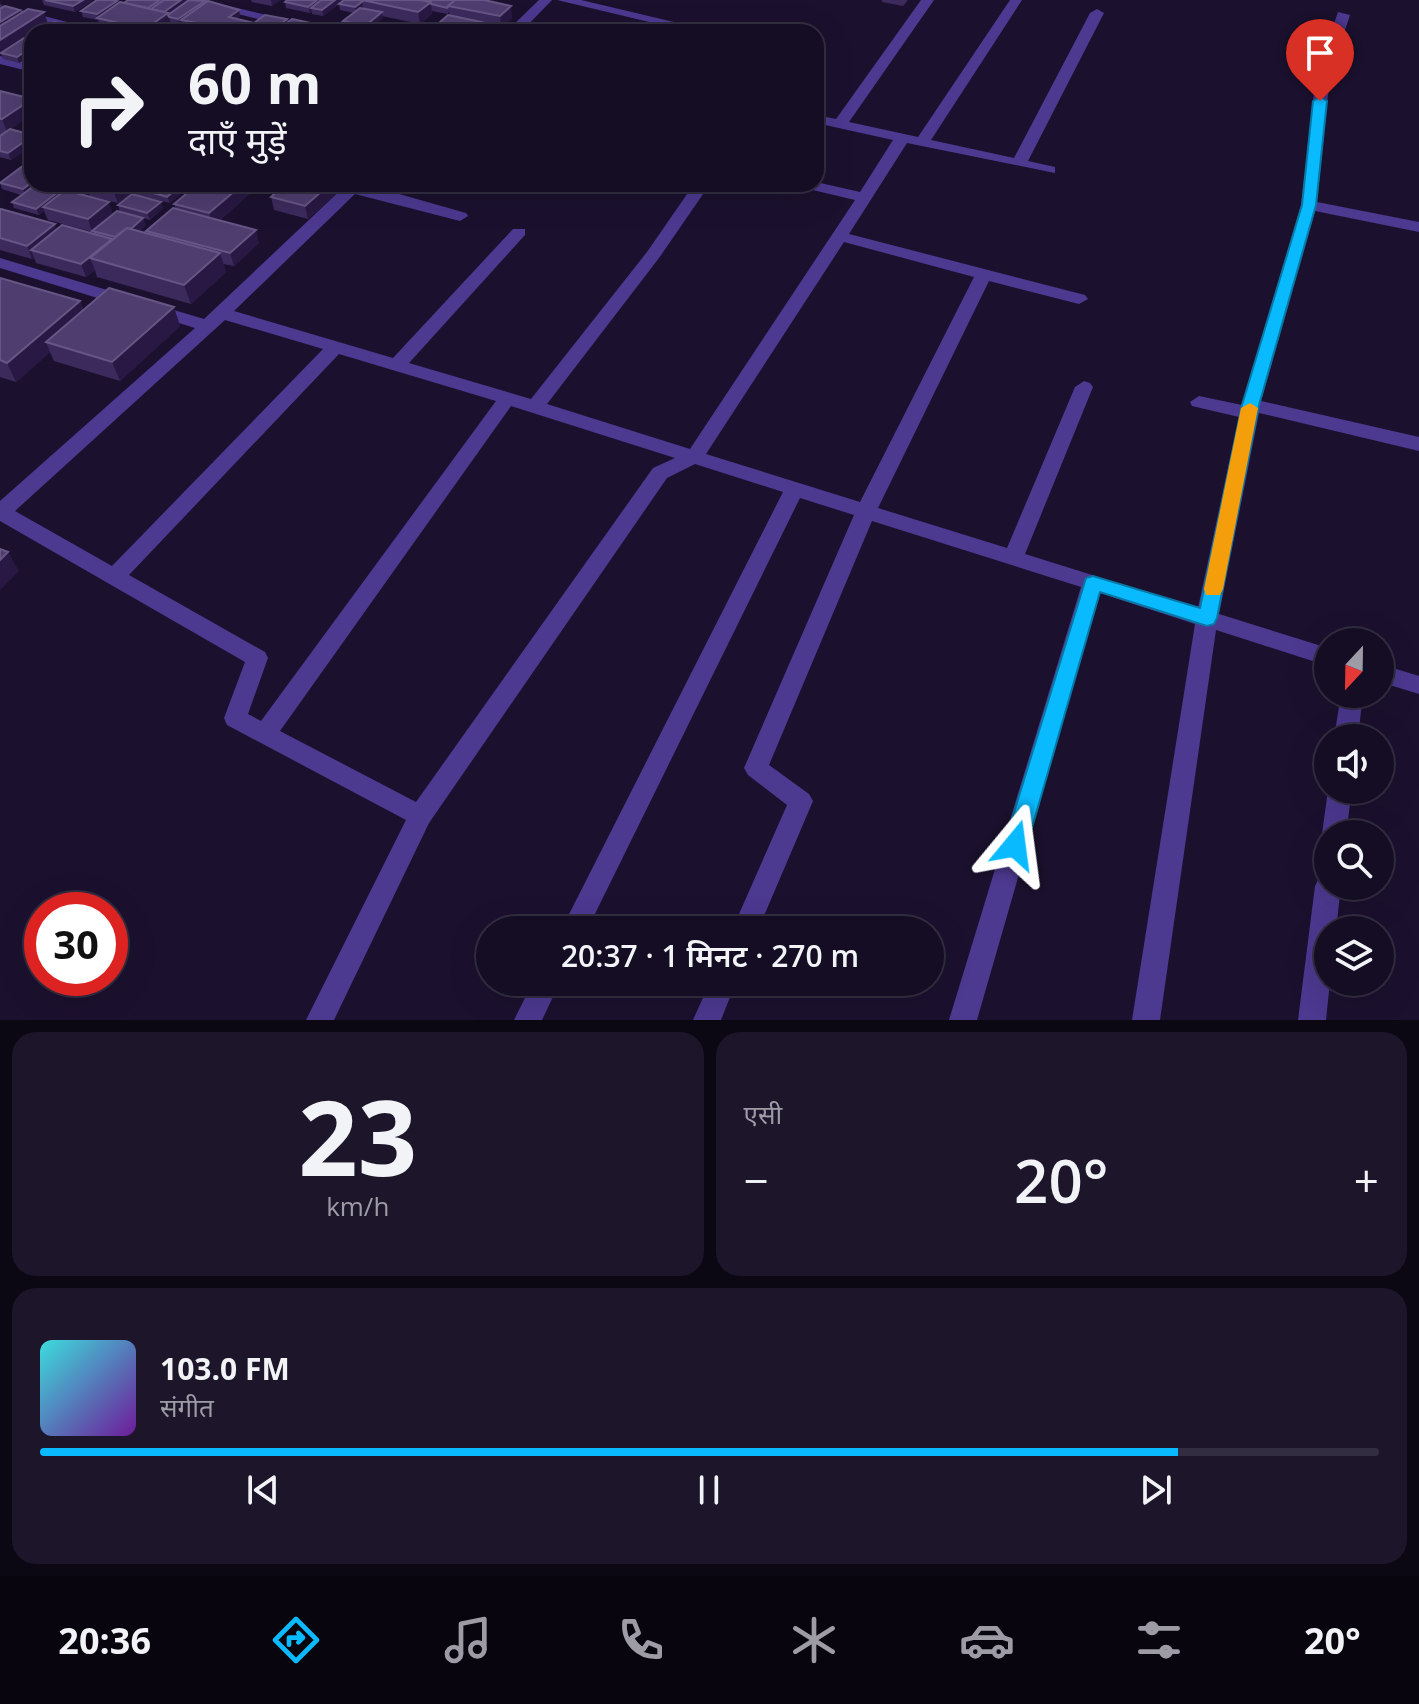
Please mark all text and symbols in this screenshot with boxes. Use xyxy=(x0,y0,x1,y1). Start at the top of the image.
pin xyxy=(1286,19,1354,101)
icon: arrive xyxy=(1298,31,1342,75)
text: 60 m xyxy=(188,44,322,120)
icon: right xyxy=(56,56,160,160)
text: दाएँ मुड़ें xyxy=(188,116,287,165)
north arrow xyxy=(1314,628,1394,708)
map controls xyxy=(1314,628,1394,996)
button: sound xyxy=(1314,724,1394,804)
position arrow xyxy=(973,803,1057,887)
button: search xyxy=(1314,820,1394,900)
speed limit sign: 30 xyxy=(24,892,128,996)
button: layers xyxy=(1314,916,1394,996)
text: 20:37 · 1 मिनट · 270 m xyxy=(561,935,859,976)
text: 23 xyxy=(298,1065,417,1206)
text: एसी xyxy=(744,1096,782,1132)
text: 20° xyxy=(1014,1139,1108,1221)
text: − xyxy=(744,1150,769,1210)
text: + xyxy=(1354,1150,1379,1210)
text: km/h xyxy=(326,1188,389,1224)
text: 103.0 FM xyxy=(160,1348,290,1389)
text: संगीत xyxy=(160,1389,214,1425)
icon: previous xyxy=(241,1468,285,1512)
icon: pause xyxy=(687,1468,731,1512)
icon: next xyxy=(1134,1468,1178,1512)
icon: directions xyxy=(268,1612,324,1668)
icon: music xyxy=(440,1612,496,1668)
icon: phone xyxy=(613,1612,669,1668)
icon: climate xyxy=(786,1612,842,1668)
icon: car xyxy=(959,1612,1015,1668)
icon: filters xyxy=(1131,1612,1187,1668)
text: 20:36 xyxy=(58,1616,151,1665)
text: 20° xyxy=(1304,1616,1361,1665)

